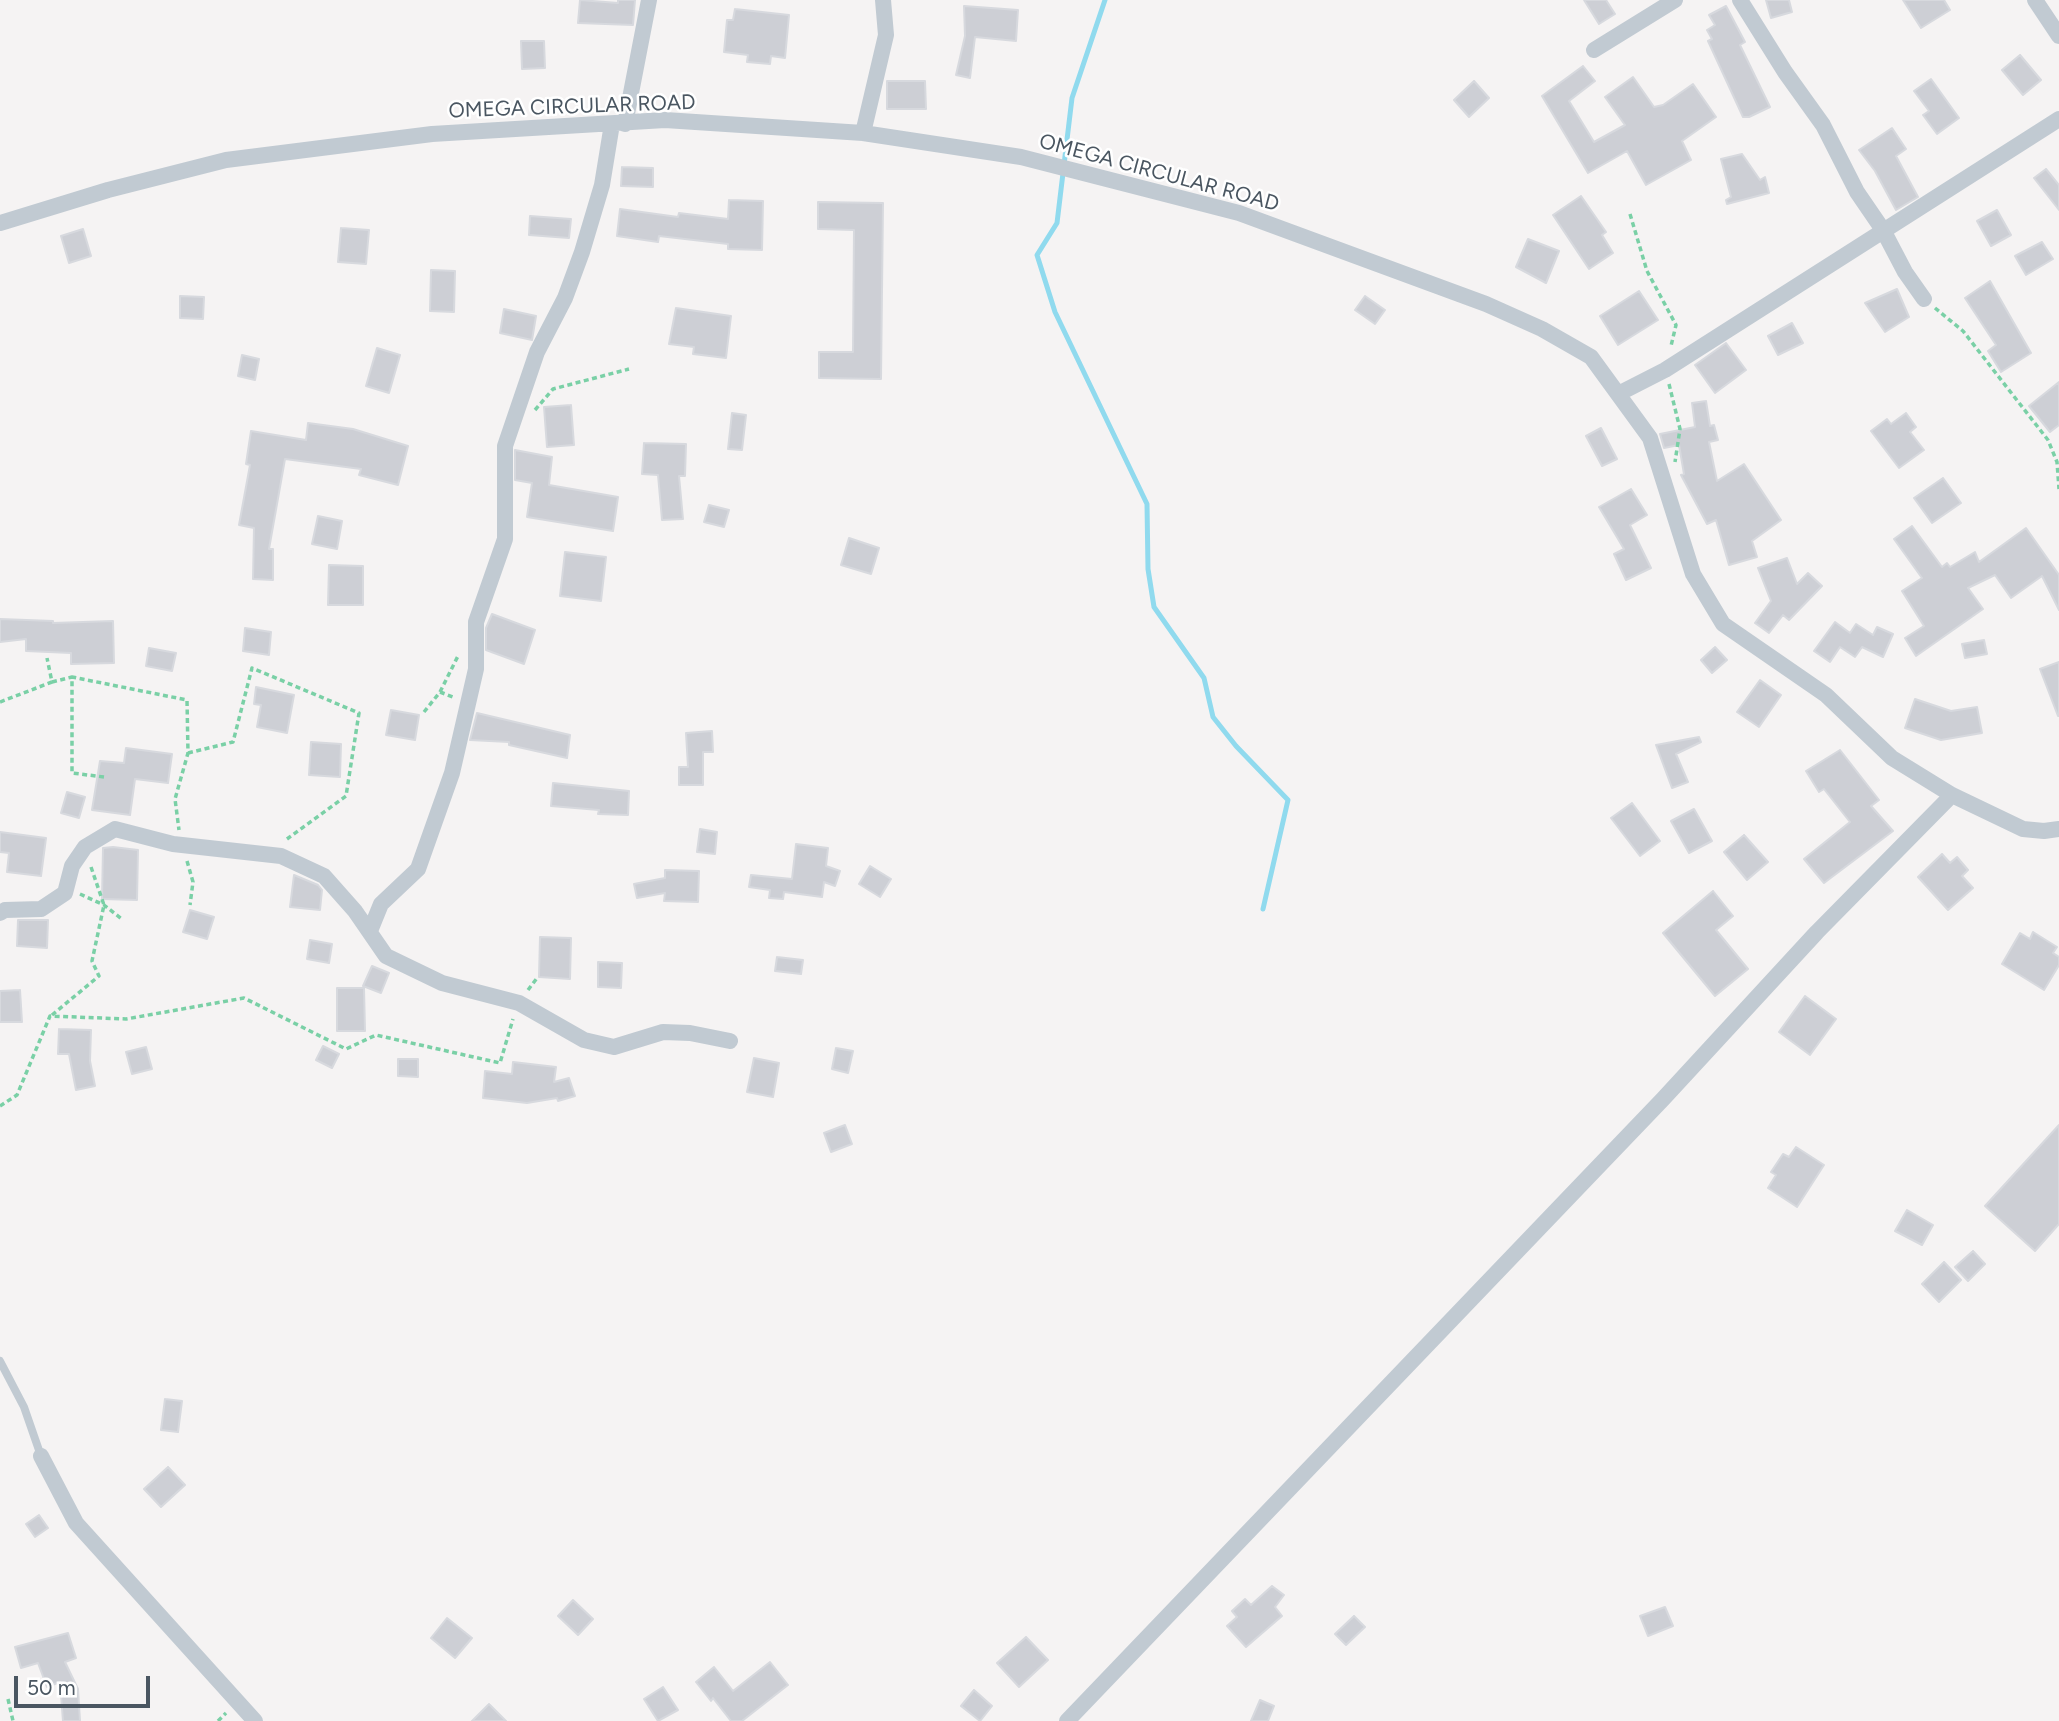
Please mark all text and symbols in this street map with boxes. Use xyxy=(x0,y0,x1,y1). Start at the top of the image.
street label: OMEGA CIRCULAR ROAD xyxy=(448,90,696,124)
street label: OMEGA CIRCULAR ROAD xyxy=(1036,129,1282,217)
scale bar xyxy=(18,1662,154,1706)
text: 50 m xyxy=(27,1675,76,1700)

